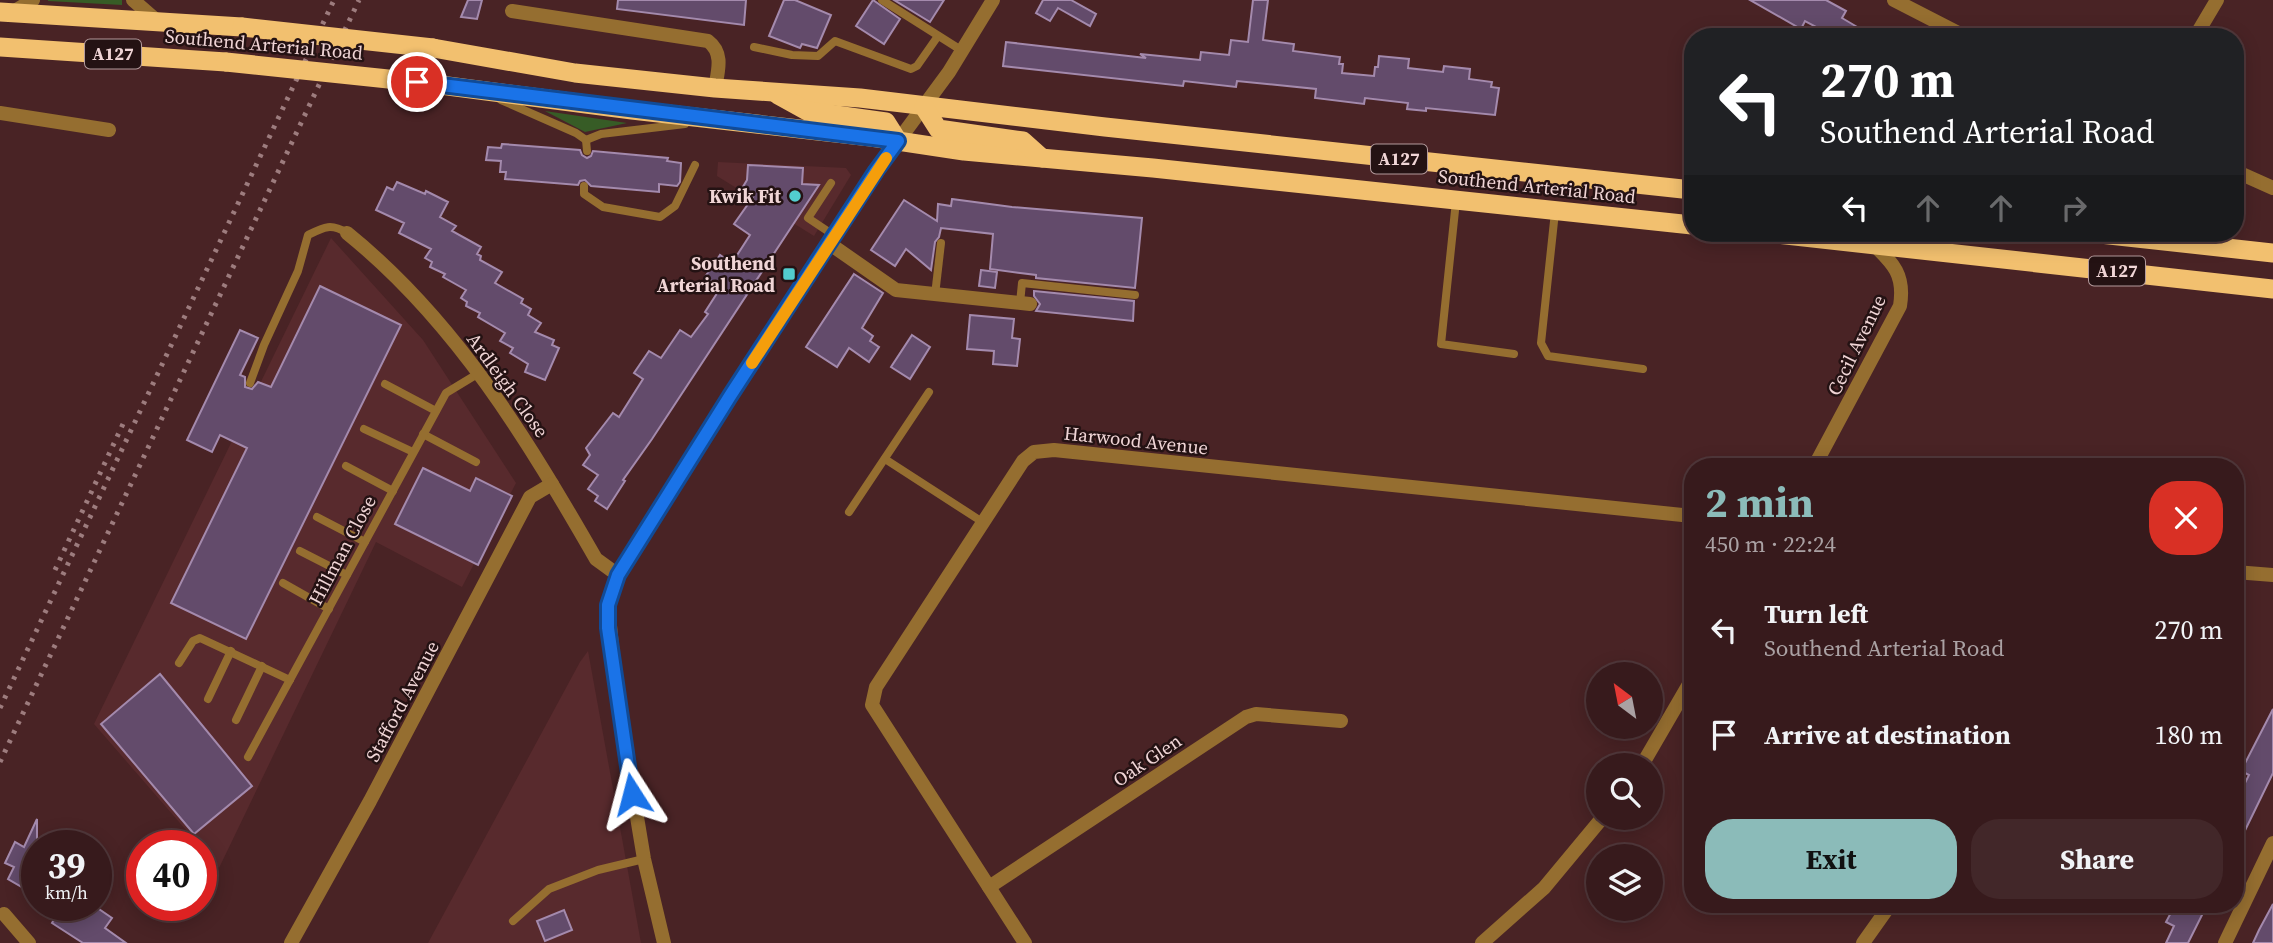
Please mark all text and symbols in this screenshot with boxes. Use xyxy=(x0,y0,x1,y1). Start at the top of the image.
street label: Southend Arterial Road xyxy=(164,22,364,66)
road number: A127 xyxy=(85,40,141,68)
text: 270 m xyxy=(1820,46,1955,113)
pin xyxy=(387,52,447,112)
icon: left xyxy=(1705,56,1796,147)
icon: arrive xyxy=(398,63,436,101)
text: Southend Arterial Road xyxy=(1820,110,2154,154)
road number: A127 xyxy=(1371,144,1427,174)
street label: Southend Arterial Road xyxy=(1437,163,1637,209)
place label: Kwik Fit xyxy=(709,183,781,209)
marker: Kwik Fit xyxy=(787,188,803,204)
icon: left xyxy=(1836,189,1874,227)
icon: ahead xyxy=(1909,189,1947,227)
icon: ahead xyxy=(1982,189,2020,227)
icon: right xyxy=(2055,189,2093,227)
place label: Southend Arterial Road xyxy=(657,250,775,298)
road number: A127 xyxy=(2089,256,2145,286)
marker: Southend Arterial Road xyxy=(781,266,797,282)
street label: Cecil Avenue xyxy=(1820,290,1892,400)
street label: Ardleigh Close xyxy=(461,327,555,443)
street label: Harwood Avenue xyxy=(1063,419,1209,461)
text: 2 min xyxy=(1705,473,1814,531)
button: close xyxy=(2149,481,2223,555)
street label: Hillman Close xyxy=(302,491,382,609)
text: 450 m · 22:24 xyxy=(1705,528,1836,560)
text: Turn left xyxy=(1764,596,1868,632)
icon: left xyxy=(1705,611,1743,649)
text: 270 m xyxy=(2155,612,2223,648)
text: Southend Arterial Road xyxy=(1764,632,2004,664)
street label: Stafford Avenue xyxy=(359,636,445,766)
north arrow xyxy=(1586,662,1662,738)
map controls xyxy=(1586,662,1663,921)
icon: arrive xyxy=(1705,716,1743,754)
text: Arrive at destination xyxy=(1764,717,2011,753)
text: 180 m xyxy=(2155,717,2223,753)
street label: Oak Glen xyxy=(1108,727,1186,793)
button: search xyxy=(1586,753,1663,830)
position arrow xyxy=(595,757,669,831)
button: Exit xyxy=(1705,819,1957,899)
button: Share xyxy=(1971,819,2223,899)
speed limit sign: 40 xyxy=(126,830,217,921)
text: 39 xyxy=(48,842,85,890)
button: layers xyxy=(1586,844,1663,921)
text: km/h xyxy=(45,880,88,905)

